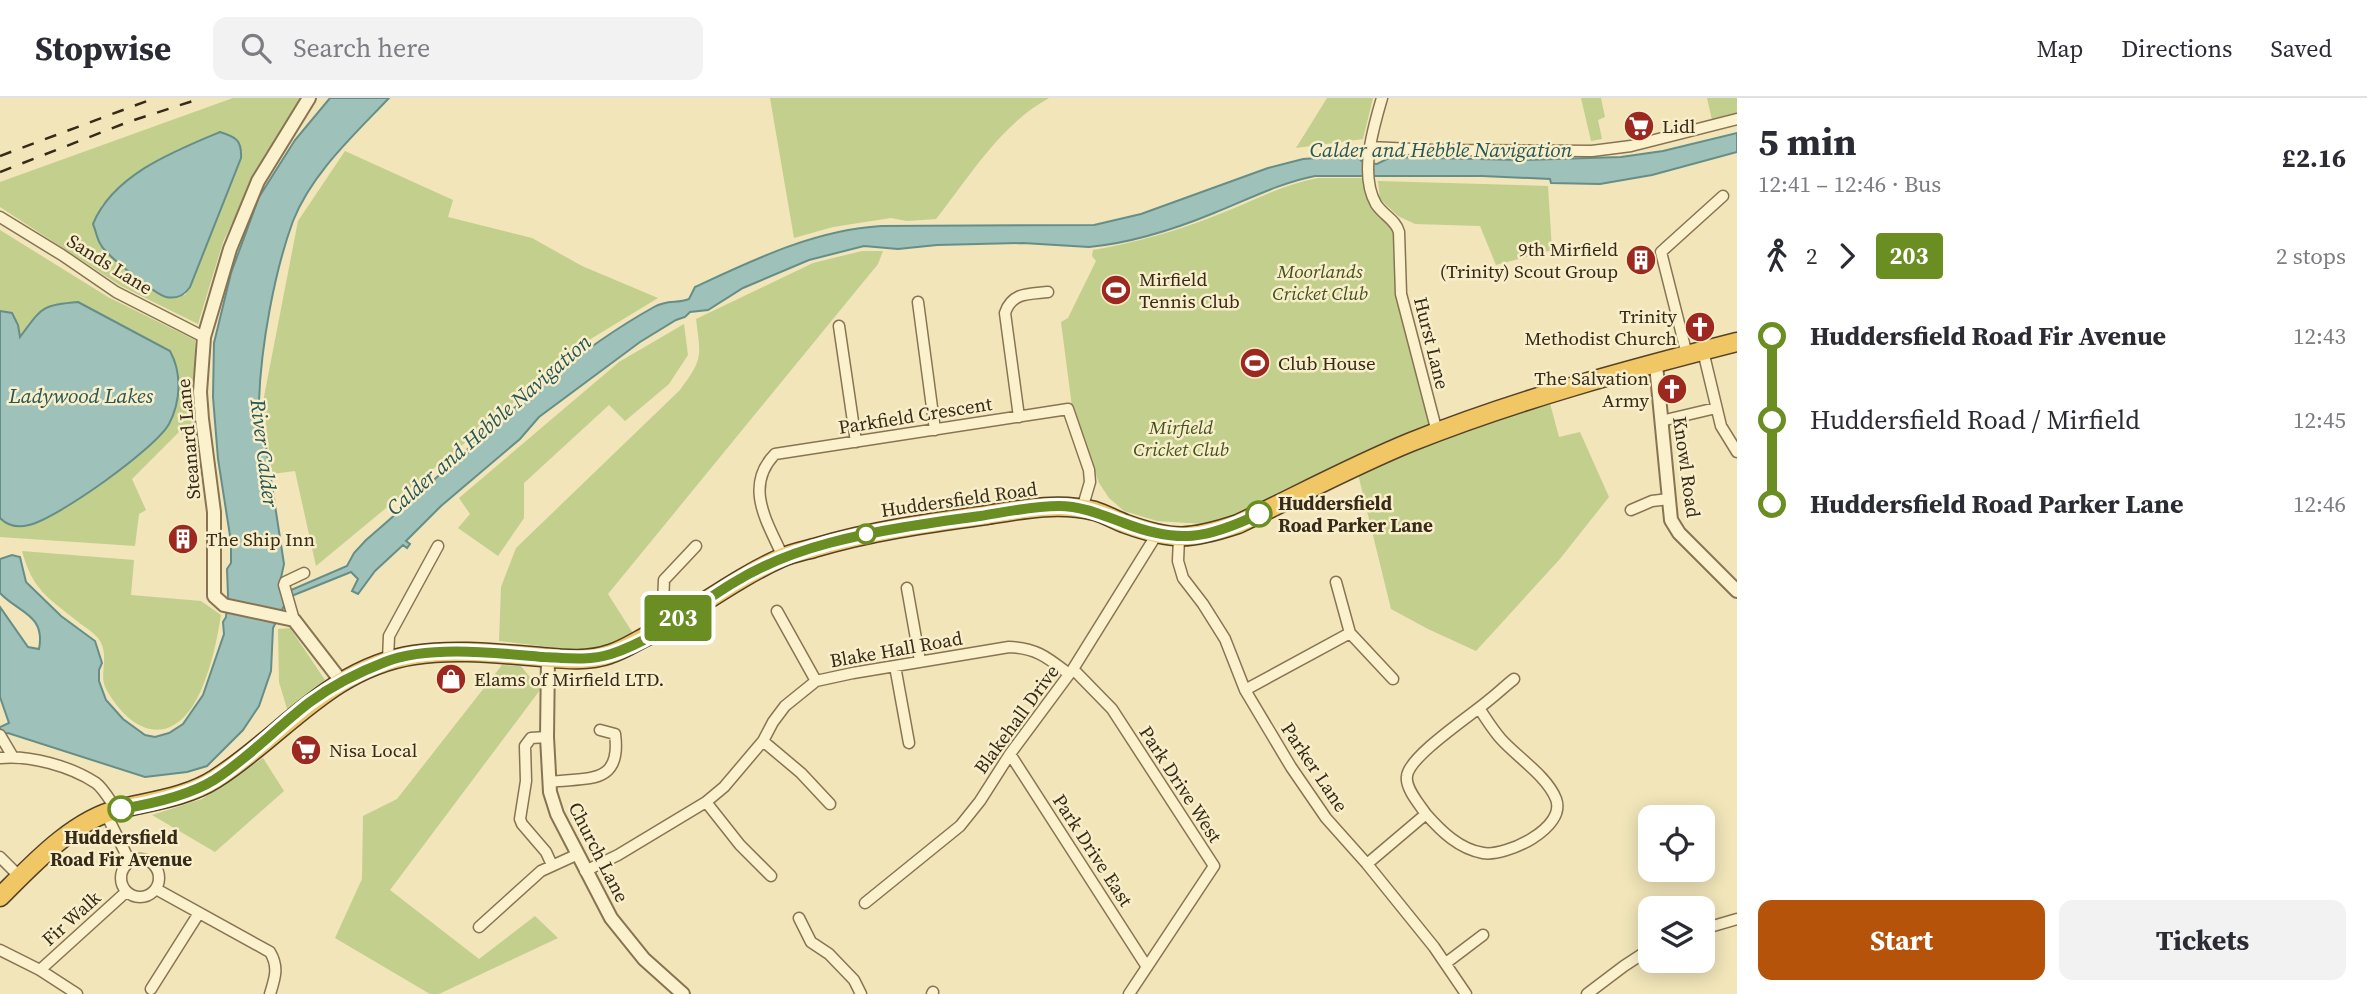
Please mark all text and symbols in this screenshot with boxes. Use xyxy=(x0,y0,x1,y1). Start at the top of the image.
search box xyxy=(213,17,703,80)
text: Stopwise xyxy=(35,26,171,71)
icon: search xyxy=(237,29,275,67)
text: Search here xyxy=(293,30,430,66)
text: Map xyxy=(2036,32,2083,65)
text: Directions xyxy=(2121,32,2232,65)
text: Saved xyxy=(2270,32,2332,65)
supermarket icon: Lidl xyxy=(1622,109,1656,143)
place label: Lidl xyxy=(1662,113,1696,139)
text: 5 min xyxy=(1758,116,1857,168)
water label: Calder and Hebble Navigation xyxy=(1310,135,1573,164)
text: £2.16 xyxy=(2282,140,2346,176)
text: 12:41 – 12:46 · Bus xyxy=(1758,168,1941,200)
street label: Sands Lane xyxy=(62,227,158,301)
place label: 9th Mirfield (Trinity) Scout Group xyxy=(1440,236,1618,284)
icon: walk xyxy=(1758,237,1796,275)
icon: forward xyxy=(1828,237,1866,275)
text: 203 xyxy=(1890,239,1929,272)
text: 2 xyxy=(1806,240,1818,272)
text: 2 stops xyxy=(2276,240,2346,272)
building icon: 9th Mirfield (Trinity) Scout Group xyxy=(1624,243,1658,277)
park label: Moorlands Cricket Club xyxy=(1272,258,1368,306)
place label: Mirfield Tennis Club xyxy=(1139,266,1240,314)
sports icon: Mirfield Tennis Club xyxy=(1099,273,1133,307)
street label: Hurst Lane xyxy=(1408,294,1456,392)
place label: Trinity Methodist Church xyxy=(1525,303,1677,351)
church icon: Trinity Methodist Church xyxy=(1683,310,1717,344)
text: Huddersfield Road Fir Avenue xyxy=(1810,318,2166,354)
text: 12:43 xyxy=(2293,320,2346,352)
water label: Calder and Hebble Navigation xyxy=(380,327,597,522)
sports icon: Club House xyxy=(1238,346,1272,380)
place label: Club House xyxy=(1278,350,1376,376)
place label: The Salvation Army xyxy=(1534,365,1649,413)
church icon: The Salvation Army xyxy=(1655,372,1689,406)
street label: Steanard Lane xyxy=(170,378,206,500)
water label: Ladywood Lakes xyxy=(8,381,154,410)
street label: Parkfield Crescent xyxy=(836,390,994,440)
water label: River Calder xyxy=(243,396,286,509)
text: Huddersfield Road / Mirfield xyxy=(1810,402,2140,438)
text: 12:45 xyxy=(2293,404,2346,436)
park label: Mirfield Cricket Club xyxy=(1133,414,1229,462)
street label: Knowl Road xyxy=(1667,415,1707,519)
street label: Huddersfield Road xyxy=(879,475,1039,523)
text: Huddersfield Road Parker Lane xyxy=(1810,486,2184,522)
text: 12:46 xyxy=(2293,488,2346,520)
place label: Huddersfield Road Parker Lane xyxy=(1278,490,1433,538)
marker: Huddersfield Road Parker Lane xyxy=(1246,501,1272,527)
building icon: The Ship Inn xyxy=(166,522,200,556)
unlabelled marker xyxy=(856,524,876,544)
place label: The Ship Inn xyxy=(206,526,315,552)
line badge: 203 xyxy=(638,595,718,641)
text: 203 xyxy=(658,601,698,634)
street label: Blake Hall Road xyxy=(828,625,965,673)
street label: Blakehall Drive xyxy=(968,659,1064,779)
shop icon: Elams of Mirfield LTD. xyxy=(434,662,468,696)
place label: Elams of Mirfield LTD. xyxy=(474,666,664,692)
street label: Parker Lane xyxy=(1275,717,1355,817)
street label: Park Drive West xyxy=(1134,721,1229,848)
supermarket icon: Nisa Local xyxy=(289,733,323,767)
place label: Nisa Local xyxy=(329,737,418,763)
street label: Park Drive East xyxy=(1047,789,1140,912)
marker: Huddersfield Road Fir Avenue xyxy=(108,796,134,822)
street label: Church Lane xyxy=(563,797,635,907)
map controls xyxy=(1638,805,1715,973)
button: locate xyxy=(1638,805,1715,882)
place label: Huddersfield Road Fir Avenue xyxy=(50,824,192,872)
street label: Fir Walk xyxy=(36,884,107,951)
button: layers xyxy=(1638,896,1715,973)
button: Start xyxy=(1758,900,2045,980)
button: Tickets xyxy=(2059,900,2346,980)

